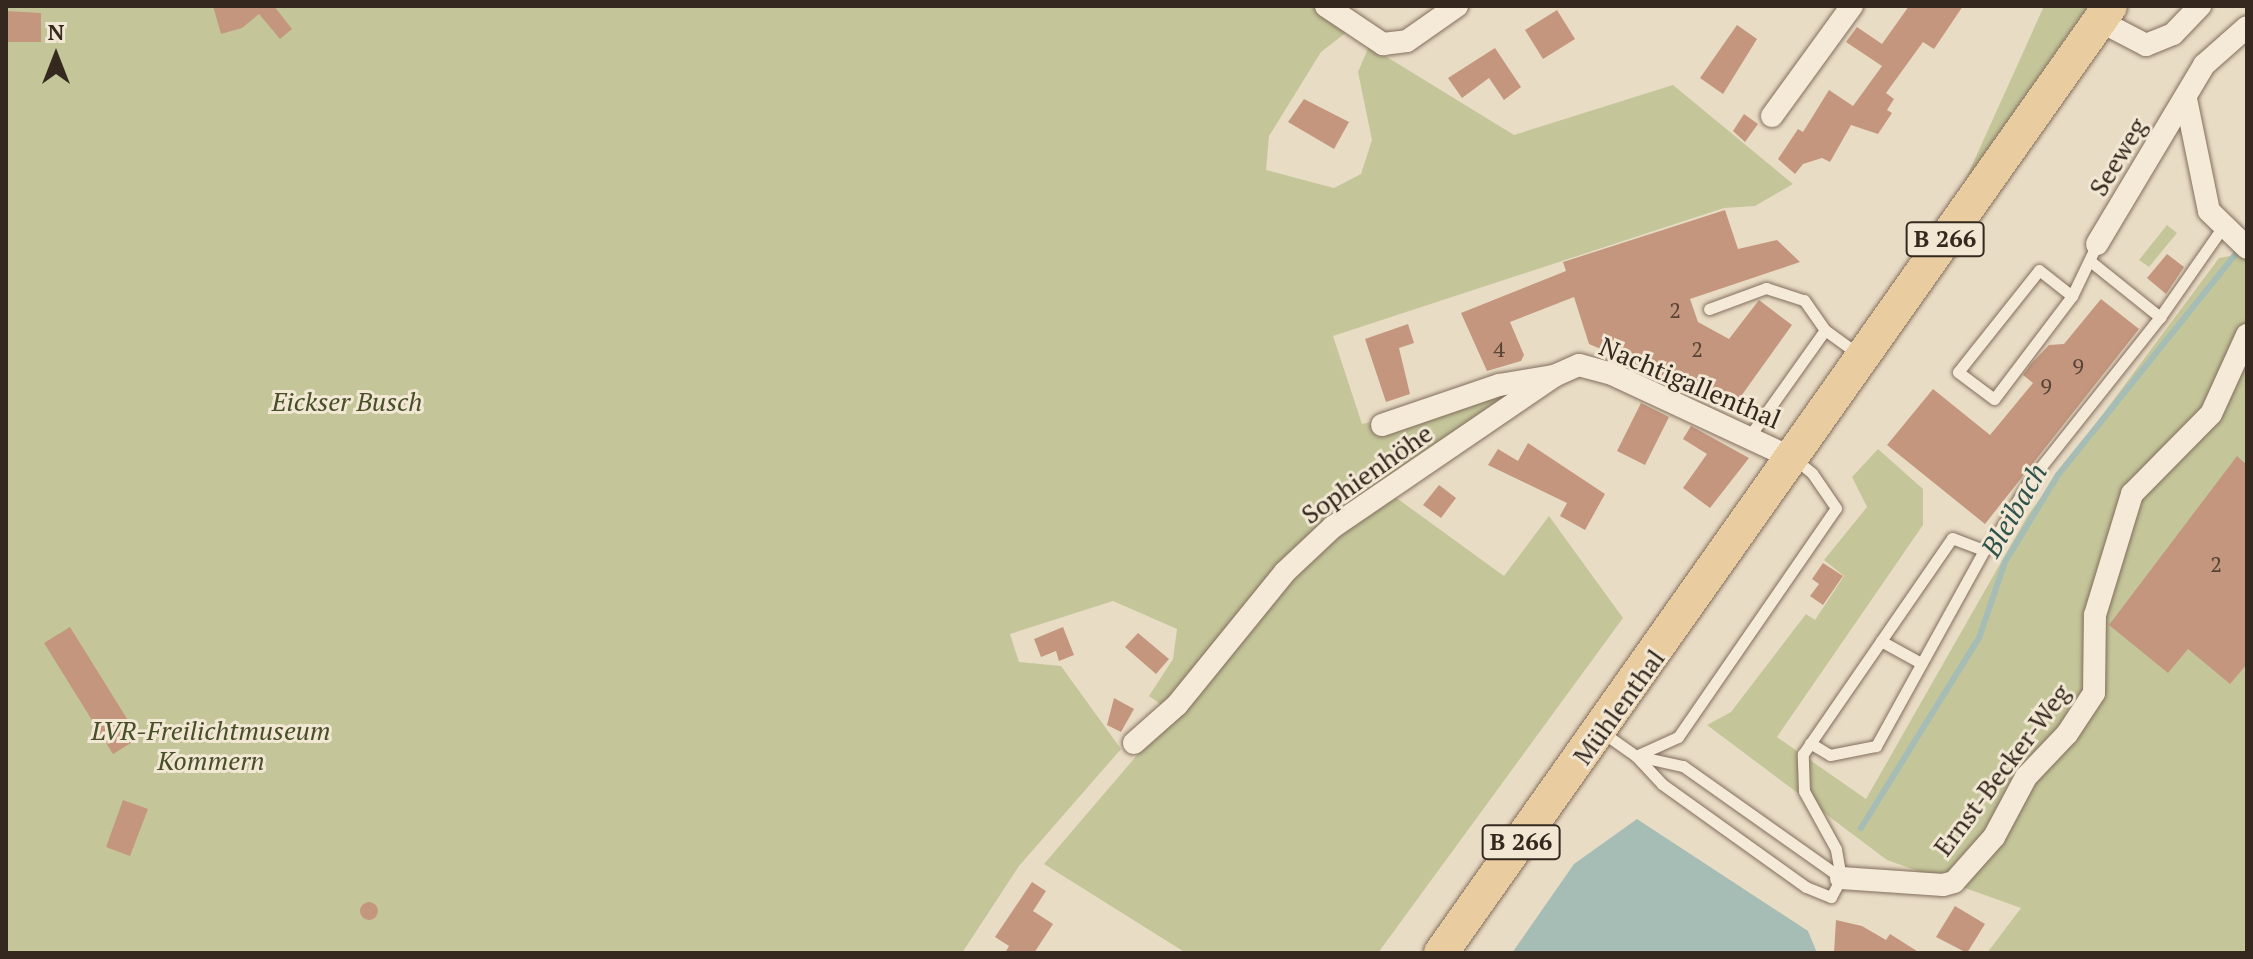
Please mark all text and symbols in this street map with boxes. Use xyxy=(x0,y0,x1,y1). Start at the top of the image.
north arrow xyxy=(16,16,96,96)
text: N xyxy=(48,17,64,46)
street label: Seeweg xyxy=(2083,112,2153,202)
road number: B 266 xyxy=(1905,219,1985,259)
house number: 2 xyxy=(1669,297,1681,323)
street label: Nachtigallenthal xyxy=(1595,331,1785,435)
house number: 4 xyxy=(1493,336,1505,362)
house number: 2 xyxy=(1691,336,1703,362)
house number: 9 xyxy=(2072,353,2084,379)
house number: 9 xyxy=(2040,373,2052,399)
park label: Eickser Busch xyxy=(272,386,422,418)
street label: Sophienhöhe xyxy=(1296,417,1438,531)
water label: Bleibach xyxy=(1974,457,2054,563)
house number: 2 xyxy=(2210,551,2222,577)
street label: Mühlenthal xyxy=(1567,643,1671,771)
street label: Ernst-Becker-Weg xyxy=(1927,678,2077,862)
park label: LVR-Freilichtmuseum Kommern xyxy=(91,715,331,776)
road number: B 266 xyxy=(1481,822,1561,862)

